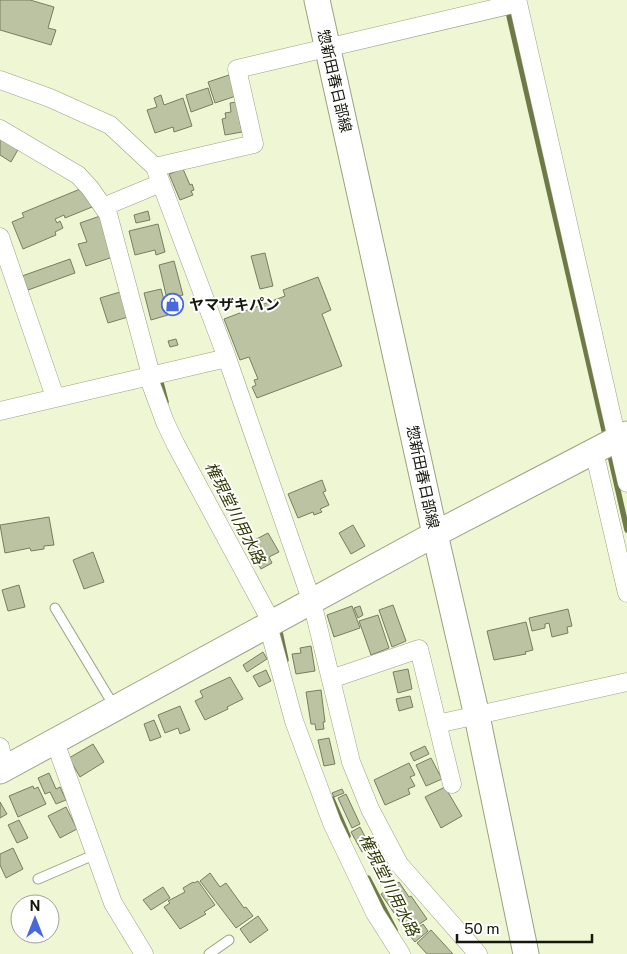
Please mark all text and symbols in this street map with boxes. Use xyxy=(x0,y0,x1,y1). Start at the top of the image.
street label: 惣新田春日部線 xyxy=(315,28,355,134)
shop icon: ヤマザキパン xyxy=(161,292,185,316)
place label: ヤマザキパン xyxy=(189,296,280,313)
street label: 惣新田春日部線 xyxy=(404,424,442,530)
water label: 権現堂川用水路 xyxy=(201,459,270,569)
water label: 権現堂川用水路 xyxy=(355,831,424,941)
north arrow xyxy=(10,894,60,944)
text: N xyxy=(30,898,40,914)
scale bar xyxy=(457,912,592,944)
text: 50 m xyxy=(464,920,499,937)

